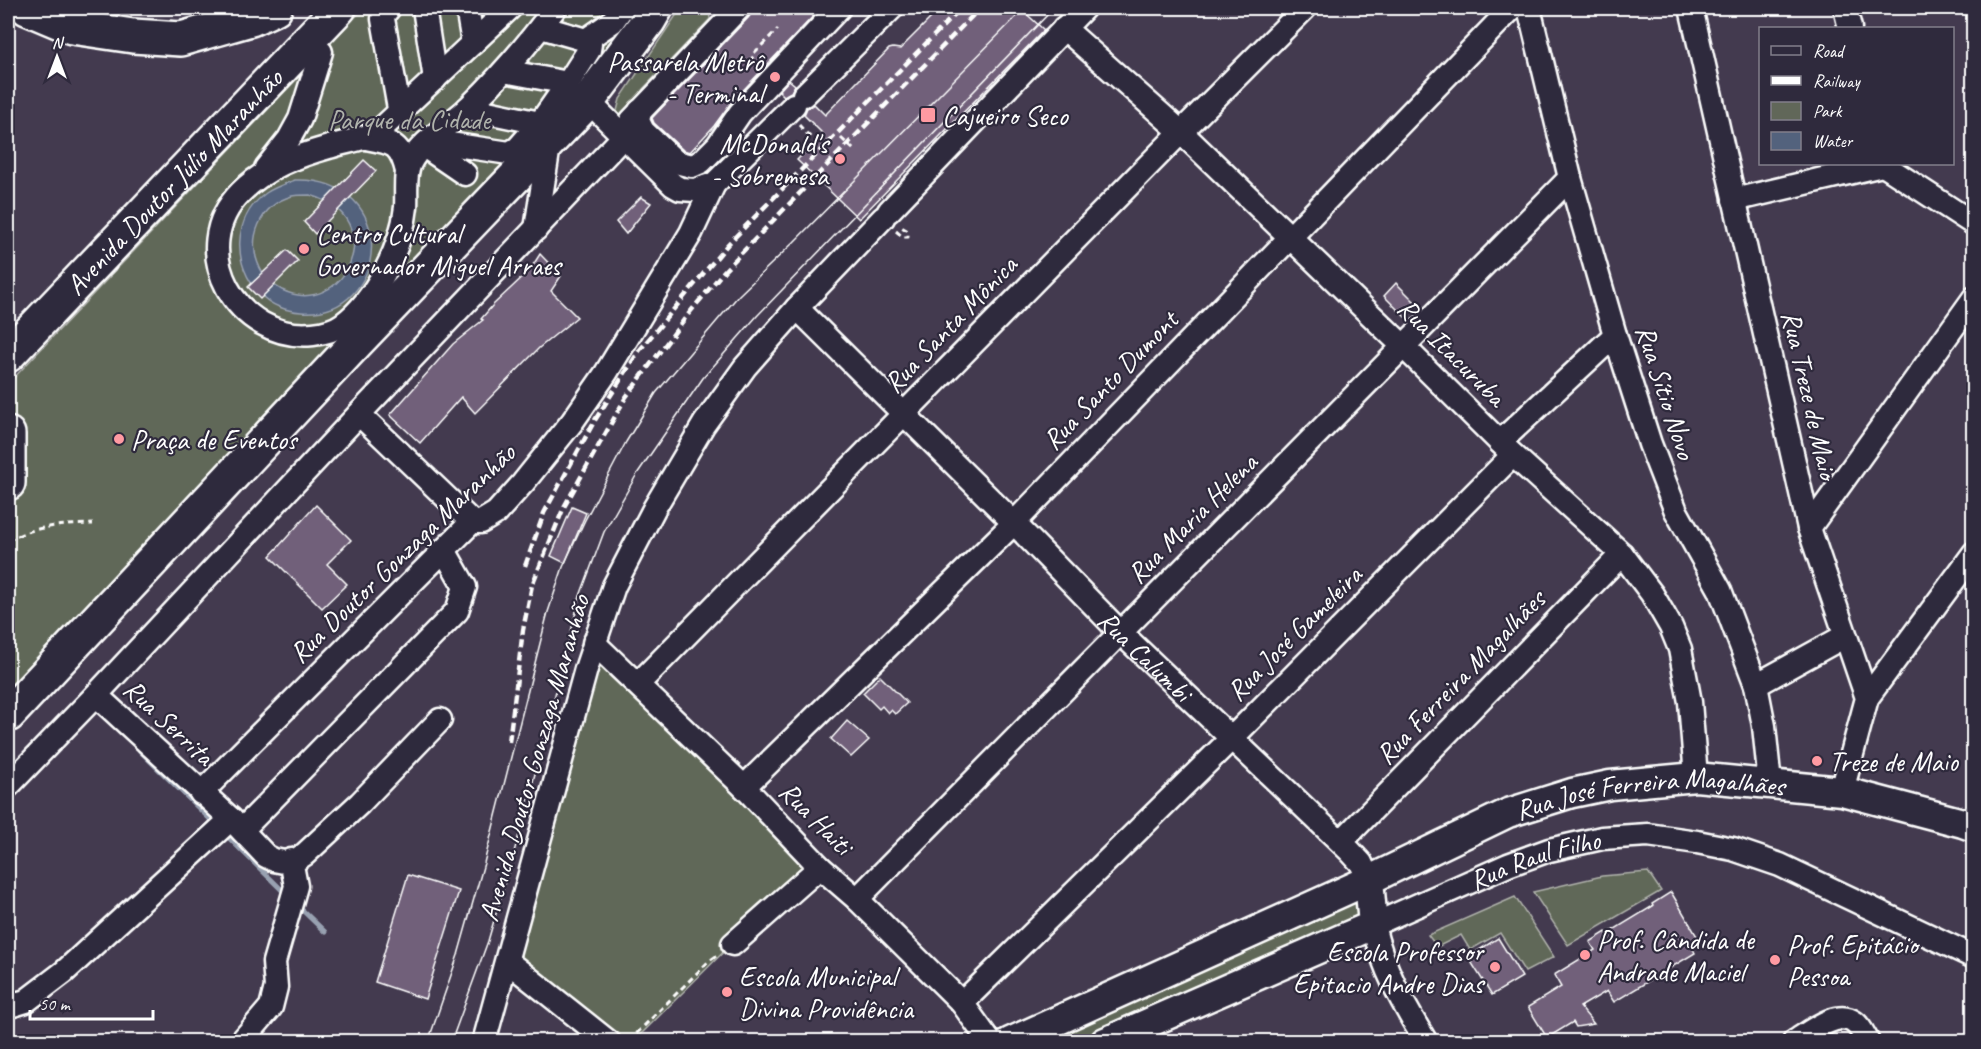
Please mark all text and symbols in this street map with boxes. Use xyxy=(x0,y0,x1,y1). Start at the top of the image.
north arrow xyxy=(27,27,87,87)
legend xyxy=(1759,27,1954,165)
text: N xyxy=(52,33,65,53)
text: Road xyxy=(1813,40,1846,62)
place label: Passarela Metrô - Terminal xyxy=(607,44,768,111)
street label: Avenida Doutor Júlio Maranhão xyxy=(58,59,291,302)
marker: Passarela Metrô - Terminal xyxy=(768,70,782,84)
text: Railway xyxy=(1813,70,1861,92)
place label: Cajueiro Seco xyxy=(942,98,1070,133)
text: Park xyxy=(1813,100,1843,122)
park label: Parque da Cidade xyxy=(328,102,492,137)
marker: Cajueiro Seco xyxy=(919,106,937,124)
place label: McDonald's - Sobremesa xyxy=(711,126,830,193)
text: Water xyxy=(1813,130,1854,152)
marker: McDonald's - Sobremesa xyxy=(833,152,847,166)
place label: Centro Cultural Governador Miguel Arraes xyxy=(316,216,563,283)
marker: Centro Cultural Governador Miguel Arraes xyxy=(297,242,311,256)
street label: Rua Santa Mônica xyxy=(876,247,1025,400)
street label: Rua Itacuruba xyxy=(1390,290,1515,415)
street label: Rua Santo Dumont xyxy=(1035,301,1187,457)
street label: Rua Treze de Maio xyxy=(1774,308,1847,486)
street label: Rua Sítio Novo xyxy=(1628,321,1705,465)
place label: Praça de Eventos xyxy=(131,422,299,457)
marker: Praça de Eventos xyxy=(112,432,126,446)
street label: Rua Doutor Gonzaga Maranhão xyxy=(281,434,524,670)
street label: Rua Maria Helena xyxy=(1119,444,1266,591)
street label: Rua José Gameleira xyxy=(1219,557,1370,708)
street label: Rua Ferreira Magalhães xyxy=(1368,581,1554,772)
street label: Avenida Doutor Gonzaga Maranhão xyxy=(471,589,598,925)
street label: Rua Calumbi xyxy=(1091,602,1202,711)
street label: Rua Serrita xyxy=(116,671,223,774)
place label: Treze de Maio xyxy=(1829,744,1960,779)
marker: Treze de Maio xyxy=(1810,754,1824,768)
street label: Rua José Ferreira Magalhães xyxy=(1511,759,1789,827)
street label: Rua Haiti xyxy=(772,774,863,865)
street label: Rua Raul Filho xyxy=(1464,821,1605,898)
place label: Prof. Cândida de Andrade Maciel xyxy=(1597,922,1756,989)
place label: Prof. Epitácio Pessoa xyxy=(1787,927,1921,994)
place label: Escola Professor Epitacio Andre Dias xyxy=(1293,934,1485,1001)
marker: Prof. Cândida de Andrade Maciel xyxy=(1578,948,1592,962)
marker: Prof. Epitácio Pessoa xyxy=(1768,953,1782,967)
place label: Escola Municipal Divina Providência xyxy=(739,959,915,1026)
marker: Escola Professor Epitacio Andre Dias xyxy=(1488,960,1502,974)
scale bar xyxy=(30,983,153,1021)
marker: Escola Municipal Divina Providência xyxy=(720,985,734,999)
text: 50 m xyxy=(39,993,72,1015)

